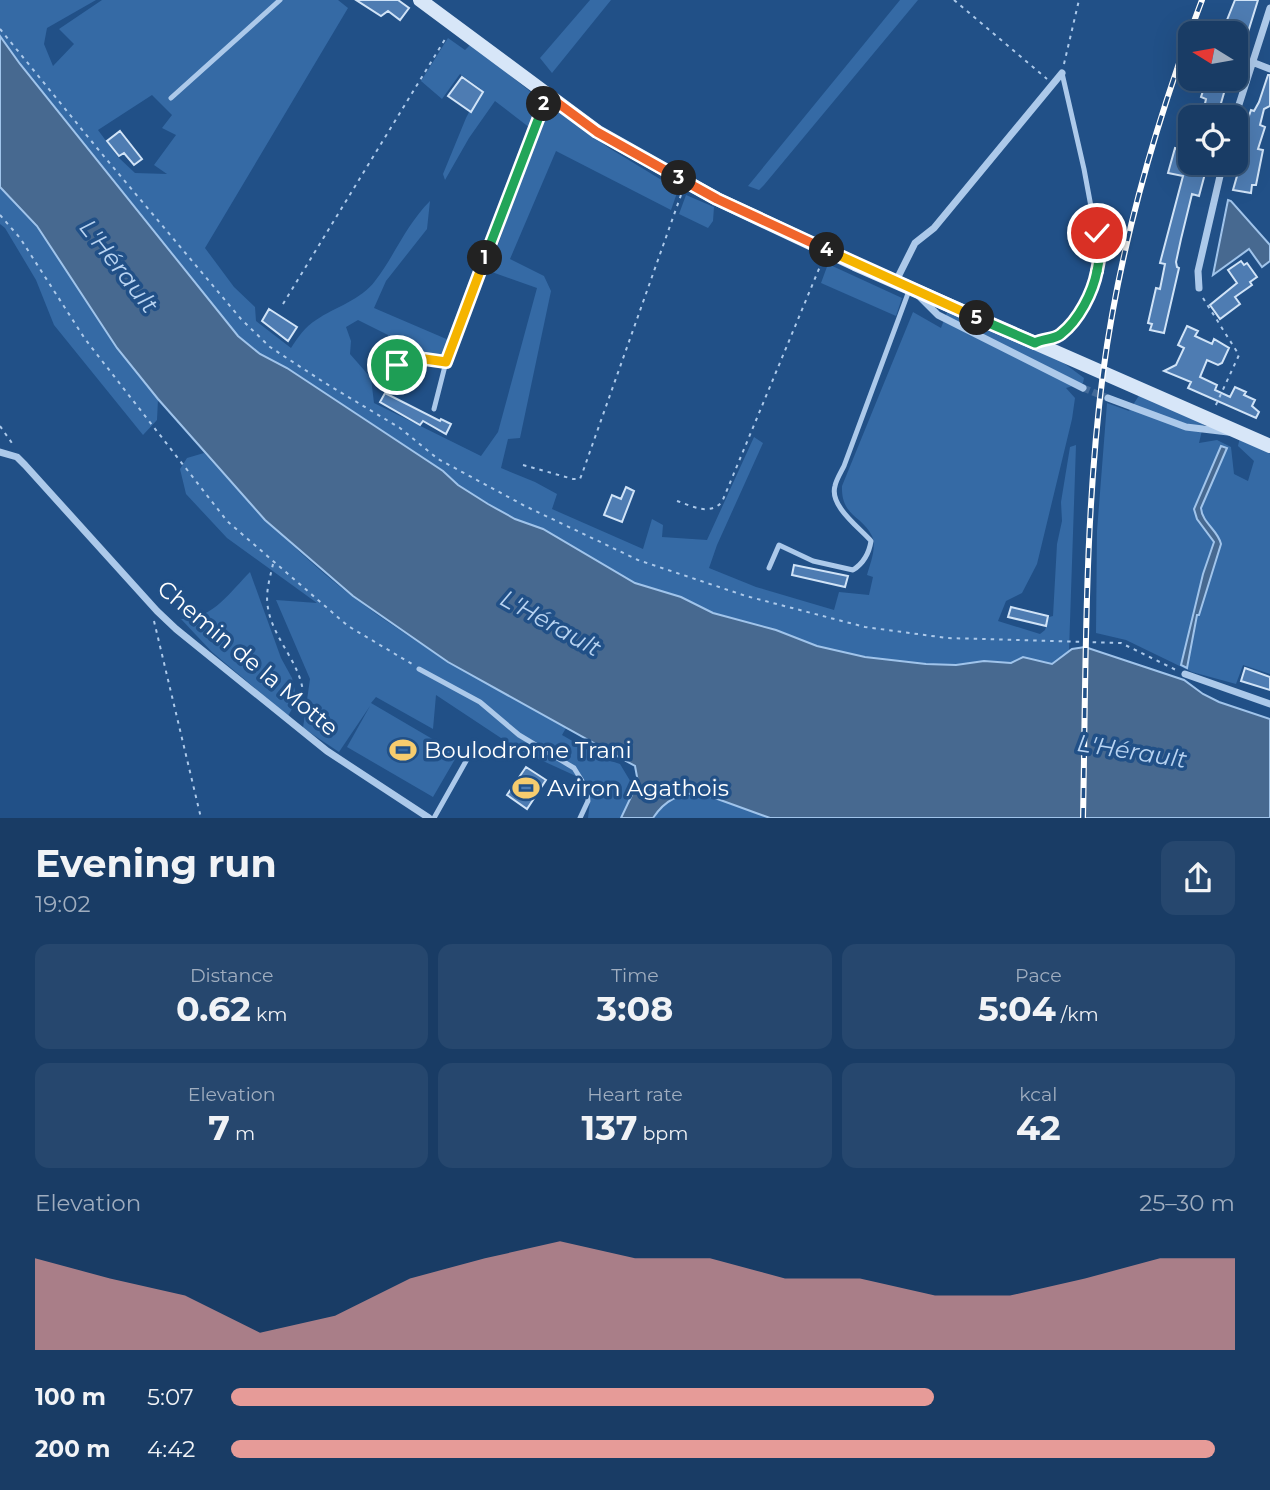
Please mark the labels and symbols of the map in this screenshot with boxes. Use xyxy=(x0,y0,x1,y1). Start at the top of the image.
north arrow xyxy=(1178,21,1248,91)
pin: 2 xyxy=(526,86,562,122)
pin: 3 xyxy=(662,160,696,196)
pin xyxy=(1067,203,1127,263)
water label: L'Hérault xyxy=(73,213,165,319)
pin: 4 xyxy=(810,232,844,268)
pin: 1 xyxy=(468,240,503,276)
pin: 5 xyxy=(960,300,995,336)
pin xyxy=(367,335,427,395)
street label: Chemin de la Motte xyxy=(152,574,344,742)
water label: L'Hérault xyxy=(495,583,607,663)
water label: L'Hérault xyxy=(1075,728,1189,774)
sports icon: Boulodrome Trani xyxy=(388,735,418,765)
place label: Boulodrome Trani xyxy=(424,736,632,764)
sports icon: Aviron Agathois xyxy=(511,773,541,803)
place label: Aviron Agathois xyxy=(547,774,729,802)

